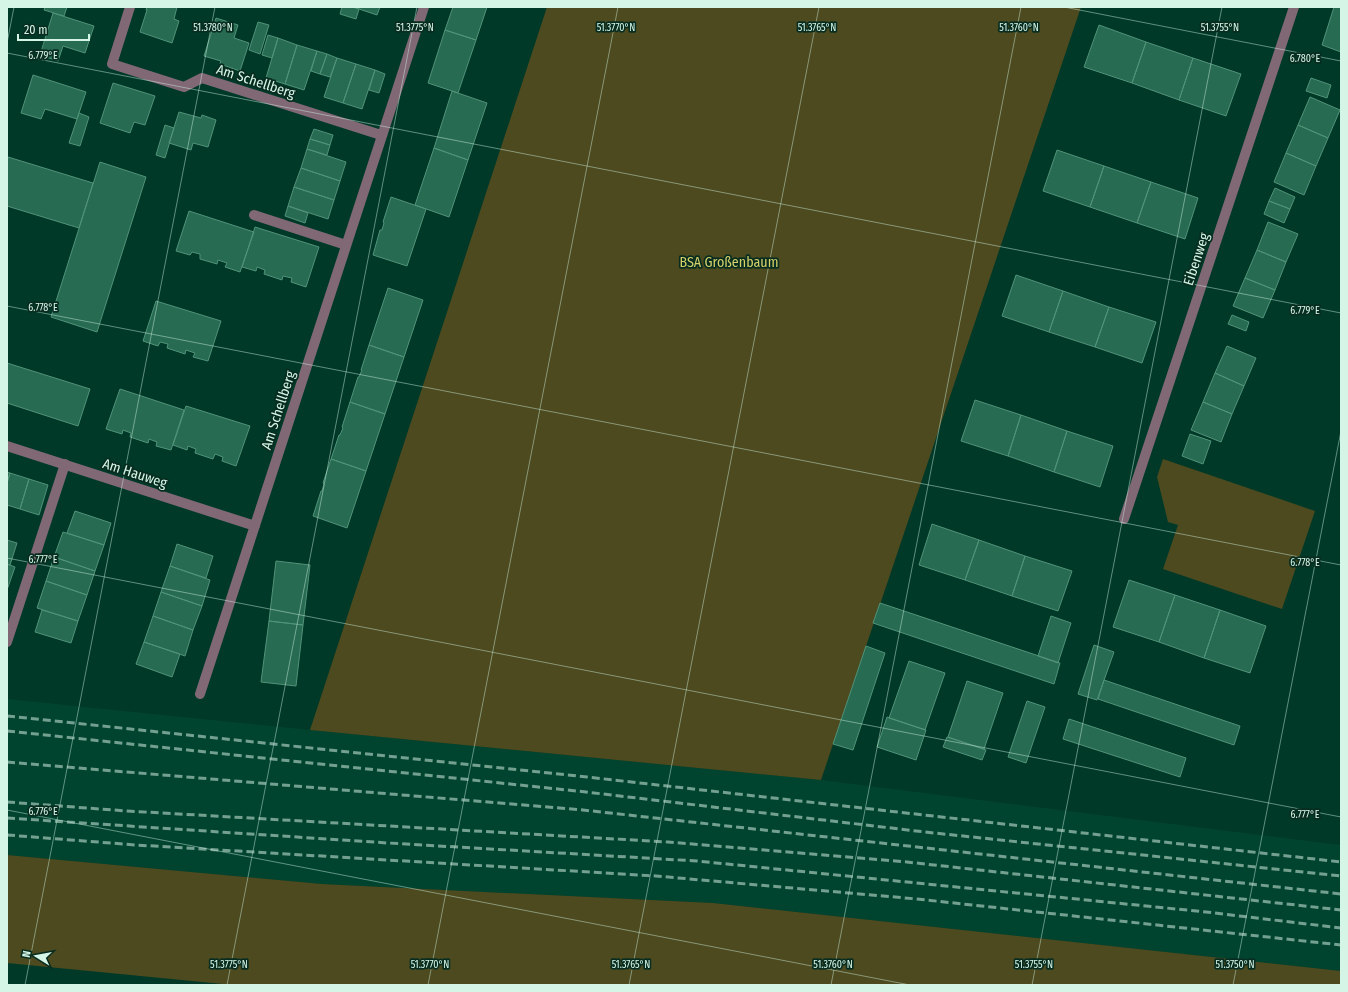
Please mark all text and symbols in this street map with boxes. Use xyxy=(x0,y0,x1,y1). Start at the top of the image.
scale bar xyxy=(18,16,89,42)
text: 51.3780°N xyxy=(193,22,233,34)
text: 51.3775°N xyxy=(396,22,434,34)
text: 51.3770°N xyxy=(597,22,635,34)
text: 51.3765°N xyxy=(798,22,836,34)
text: 51.3760°N xyxy=(999,22,1039,34)
text: 51.3755°N xyxy=(1201,22,1239,34)
text: 20 m xyxy=(24,23,48,37)
text: 6.779°E xyxy=(28,50,58,62)
text: 6.780°E xyxy=(1290,53,1321,65)
street label: Am Schellberg xyxy=(214,61,298,102)
street label: Eibenweg xyxy=(1180,230,1213,288)
park label: BSA Großenbaum xyxy=(680,254,778,271)
text: 6.778°E xyxy=(28,302,58,314)
text: 6.779°E xyxy=(1290,305,1320,317)
street label: Am Schellberg xyxy=(258,368,299,452)
street label: Am Hauweg xyxy=(100,455,170,492)
text: 6.777°E xyxy=(29,554,58,566)
text: 6.778°E xyxy=(1290,557,1320,569)
text: 6.776°E xyxy=(28,806,58,818)
text: 6.777°E xyxy=(1291,809,1320,821)
north arrow xyxy=(16,936,56,976)
text: N xyxy=(20,950,34,959)
text: 51.3775°N xyxy=(210,959,248,971)
text: 51.3770°N xyxy=(411,959,449,971)
text: 51.3765°N xyxy=(612,959,650,971)
text: 51.3760°N xyxy=(813,959,853,971)
text: 51.3755°N xyxy=(1015,959,1053,971)
text: 51.3750°N xyxy=(1215,959,1255,971)

